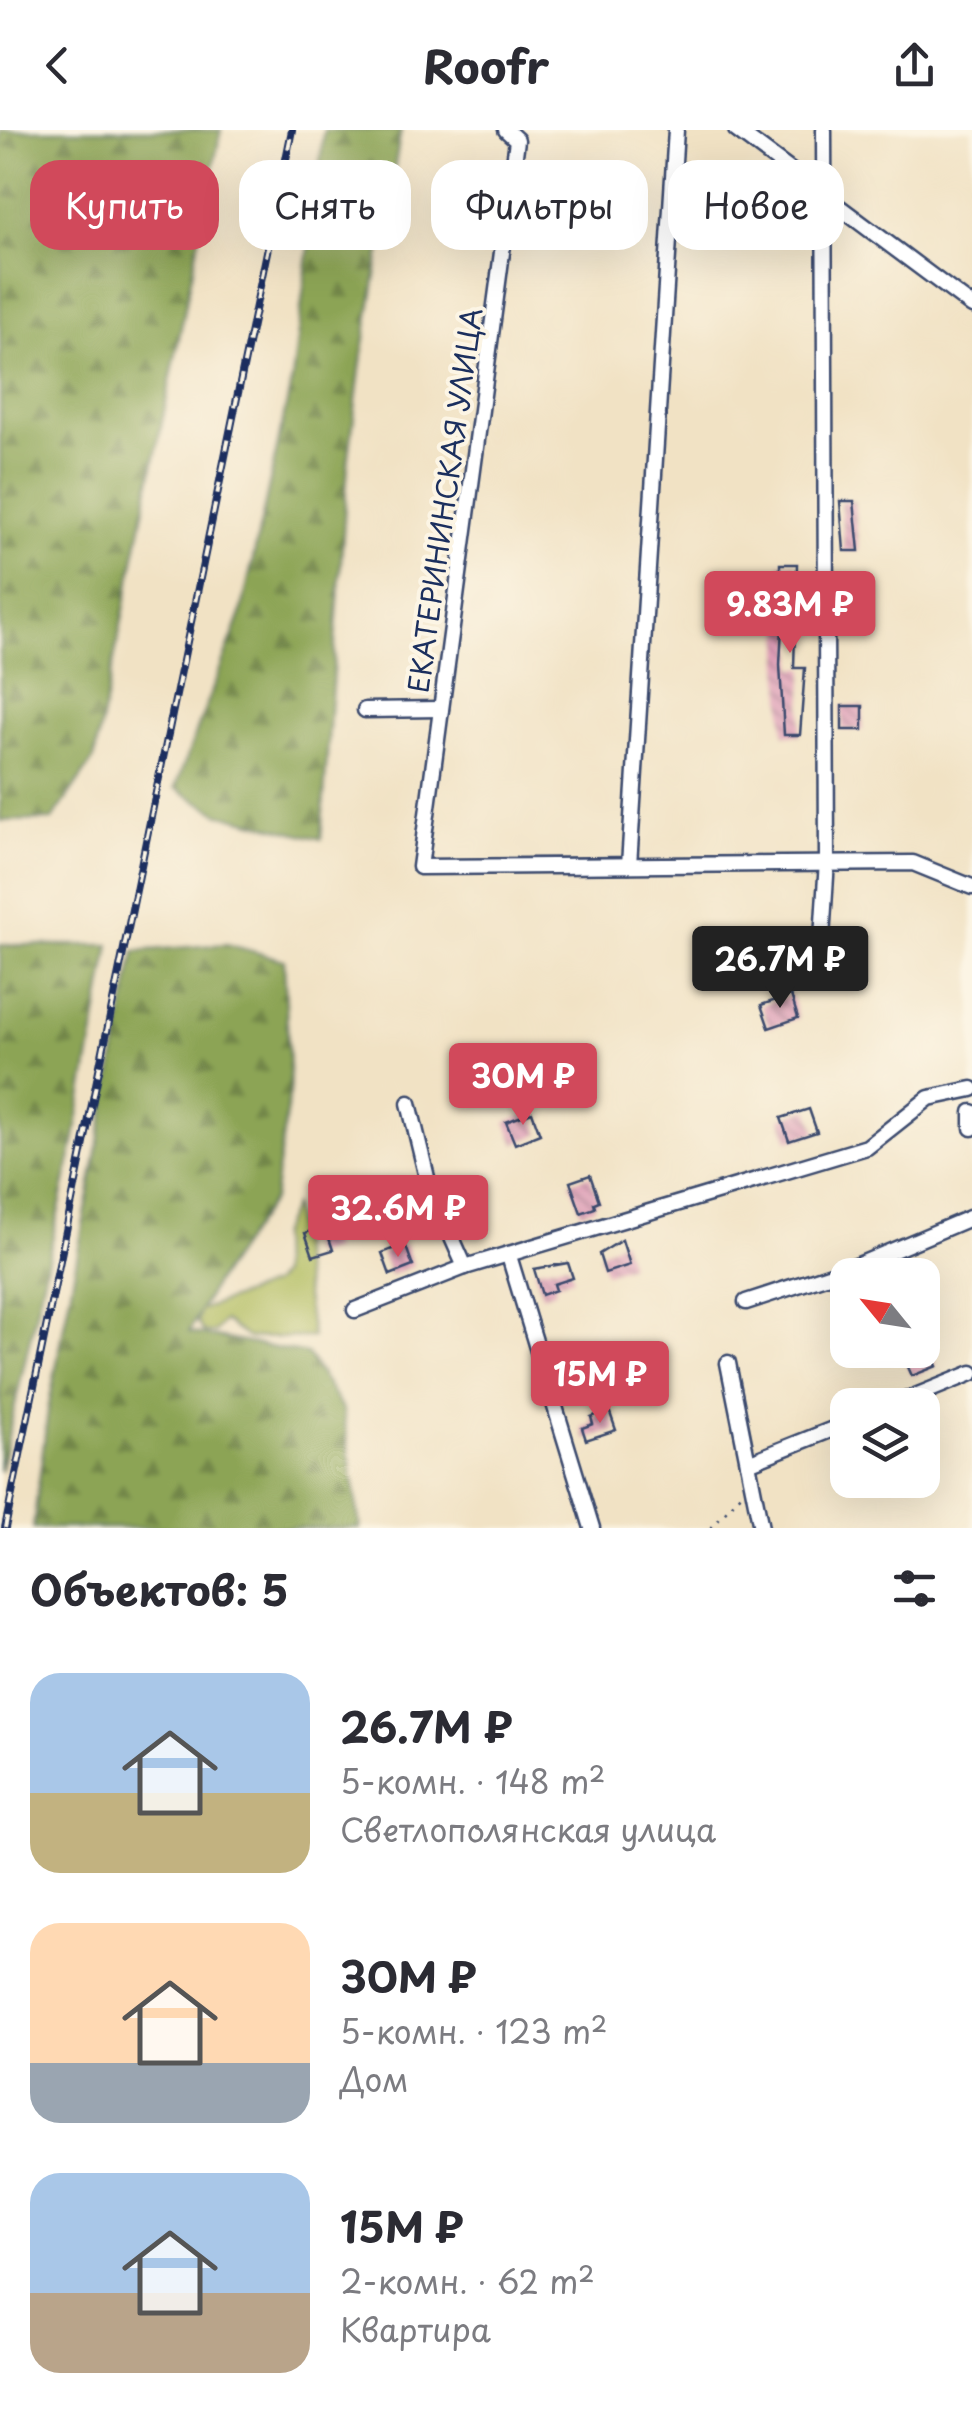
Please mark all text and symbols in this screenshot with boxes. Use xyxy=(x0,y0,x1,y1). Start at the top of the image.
text: Roofr xyxy=(423,31,549,99)
icon: back xyxy=(30,38,85,93)
icon: share xyxy=(887,38,942,93)
chip: Купить xyxy=(30,160,219,250)
chip: Снять xyxy=(239,160,411,250)
chip: Фильтры xyxy=(431,160,648,250)
chip: Новое xyxy=(668,160,844,250)
street label: ЕКАТЕРИНИНСКАЯ УЛИЦА xyxy=(396,305,492,695)
pin: 9.83M ₽ xyxy=(698,571,882,656)
text: 9.83M ₽ xyxy=(726,579,854,627)
pin: 26.7M ₽ xyxy=(688,926,872,1011)
text: 26.7M ₽ xyxy=(714,934,846,982)
pin: 30M ₽ xyxy=(453,1043,593,1128)
text: 30M ₽ xyxy=(471,1051,575,1099)
pin: 32.6M ₽ xyxy=(306,1175,490,1260)
text: 32.6M ₽ xyxy=(330,1183,466,1231)
north arrow xyxy=(830,1258,940,1368)
map controls xyxy=(830,1258,940,1498)
pin: 15M ₽ xyxy=(530,1341,670,1426)
text: 15M ₽ xyxy=(553,1349,647,1397)
button: layers xyxy=(830,1388,940,1498)
text: Объектов: 5 xyxy=(30,1557,289,1620)
icon: filters xyxy=(887,1561,942,1616)
text: 26.7M ₽ xyxy=(340,1694,513,1757)
icon: home xyxy=(110,1713,230,1833)
text: 5-комн. · 148 m² xyxy=(340,1757,606,1805)
text: Светлополянская улица xyxy=(340,1805,716,1853)
text: 30M ₽ xyxy=(340,1944,477,2007)
icon: home xyxy=(110,1963,230,2083)
text: 5-комн. · 123 m² xyxy=(340,2007,608,2055)
text: Дом xyxy=(340,2055,409,2103)
text: 15M ₽ xyxy=(340,2194,464,2257)
icon: home xyxy=(110,2213,230,2333)
text: 2-комн. · 62 m² xyxy=(340,2257,595,2305)
text: Квартира xyxy=(340,2305,491,2353)

